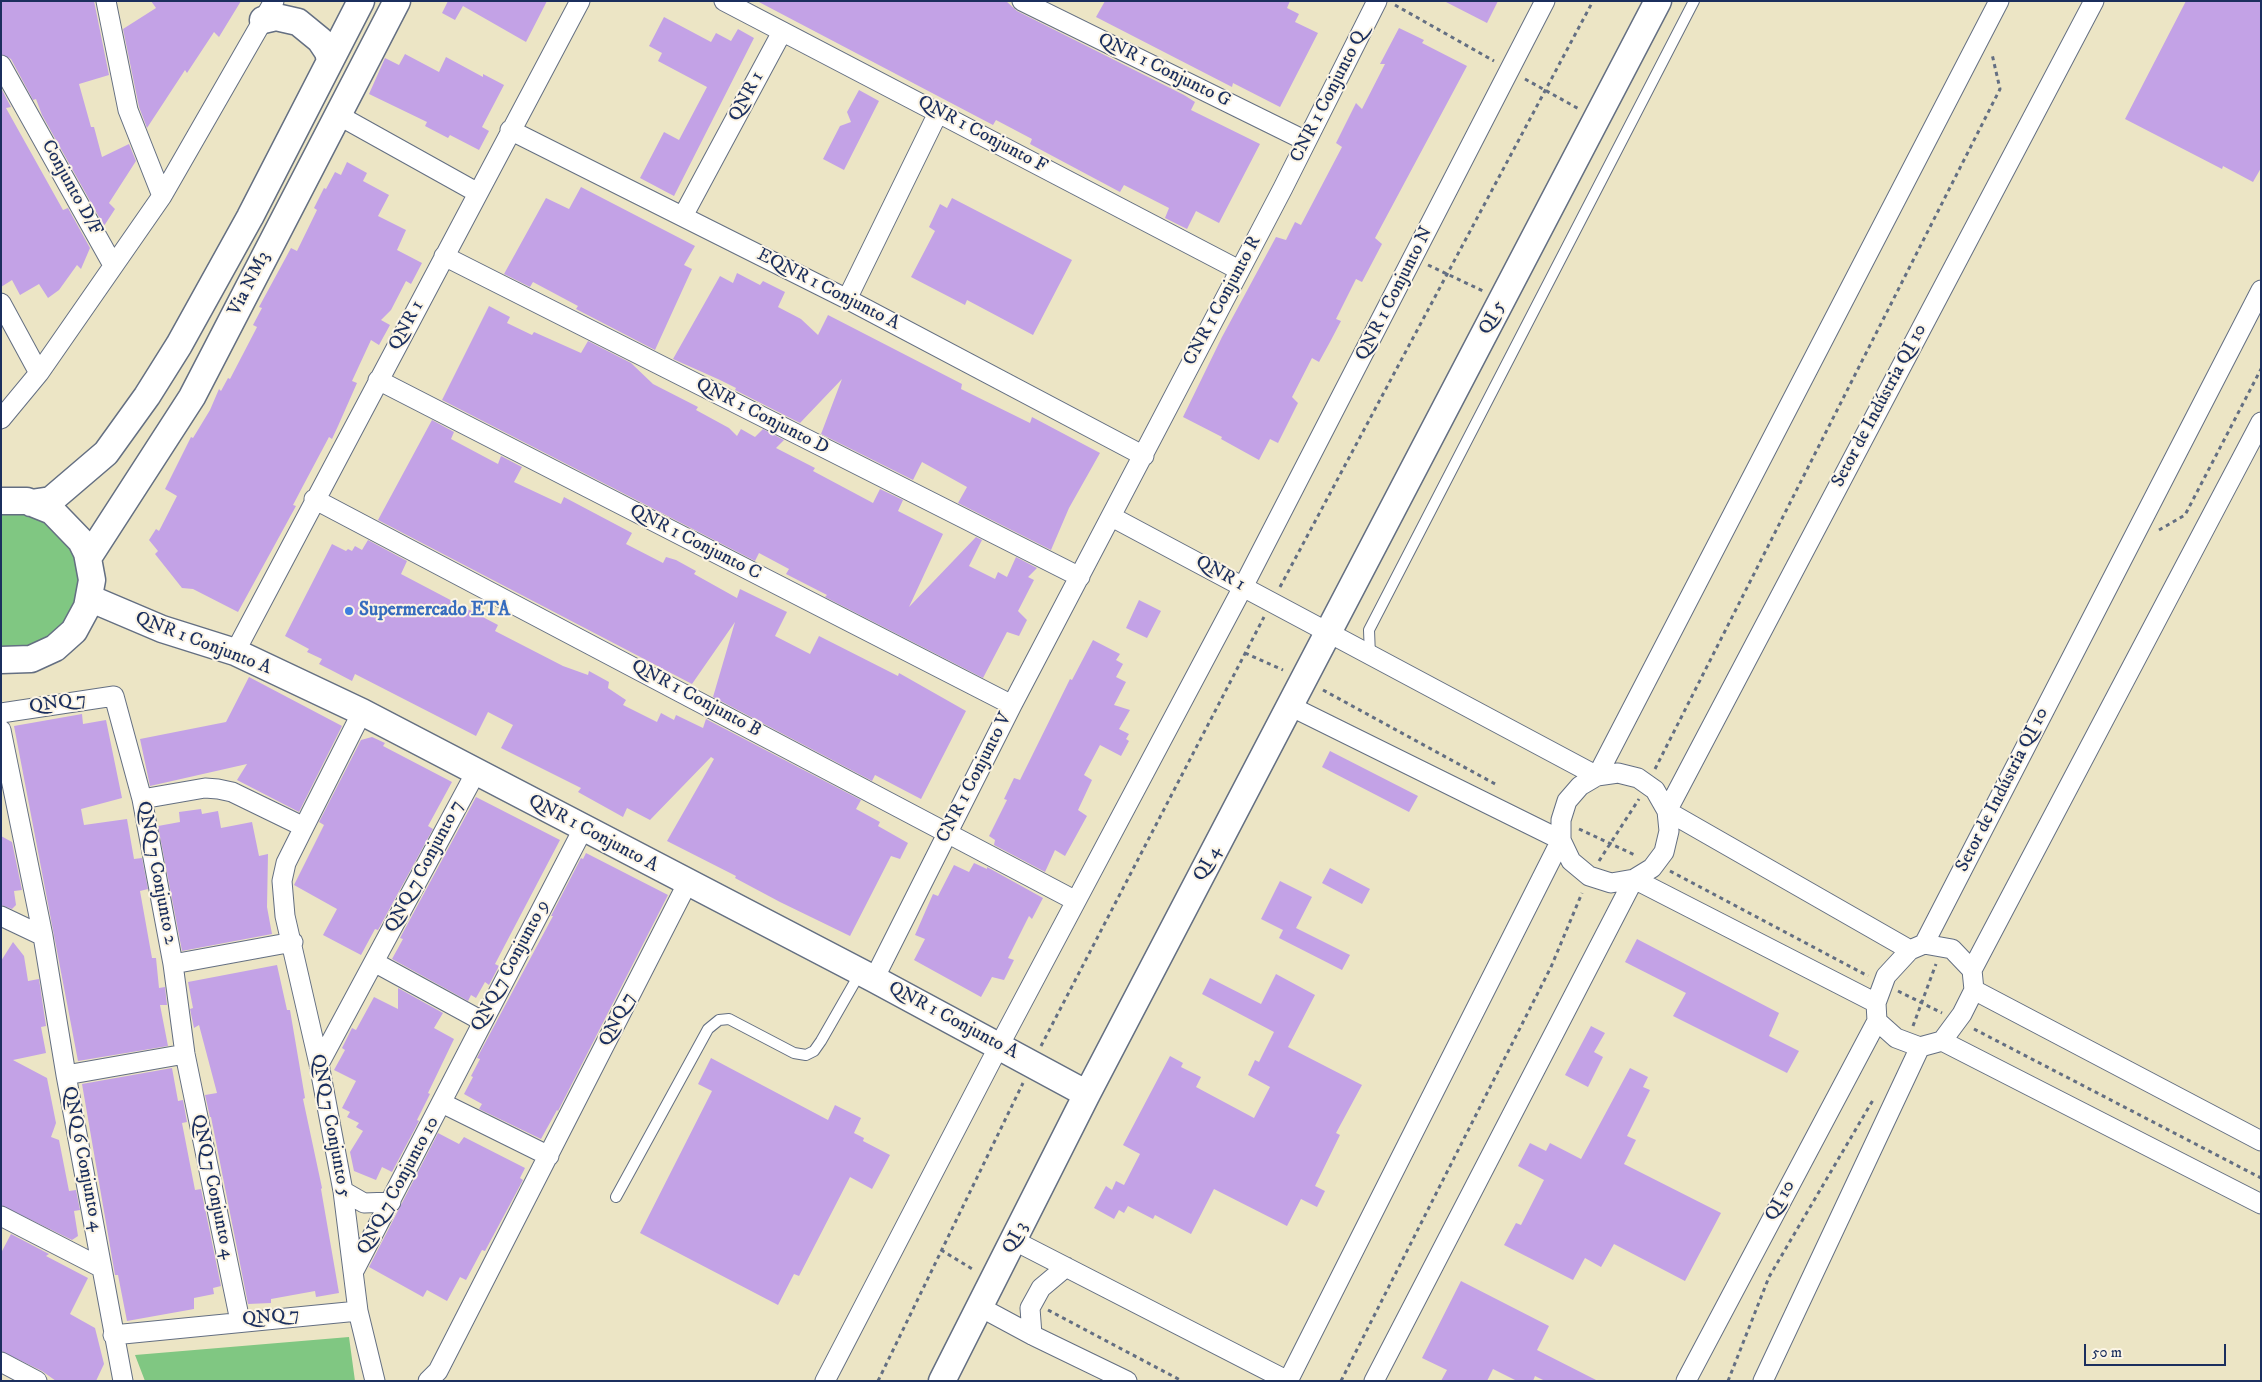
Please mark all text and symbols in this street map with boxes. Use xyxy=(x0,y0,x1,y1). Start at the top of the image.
street label: CNR 1 Conjunto Q xyxy=(1286,27,1372,167)
street label: QNR 1 Conjunto G xyxy=(1094,29,1234,113)
street label: QNR 1 xyxy=(724,68,770,126)
street label: QNR 1 Conjunto F xyxy=(913,91,1051,179)
street label: Conjunto D/F xyxy=(35,136,107,240)
street label: QNR 1 Conjunto N xyxy=(1351,223,1439,365)
street label: CNR 1 Conjunto R xyxy=(1179,232,1267,370)
street label: EQNR 1 Conjunto A xyxy=(753,244,903,336)
street label: Via NM3 xyxy=(224,248,276,320)
street label: QNR 1 xyxy=(384,297,430,355)
street label: QI 5 xyxy=(1475,297,1511,339)
street label: Setor de Indústria QI 10 xyxy=(1827,321,1933,491)
street label: QNR 1 Conjunto D xyxy=(692,374,832,460)
street label: QNR 1 Conjunto C xyxy=(625,500,765,586)
street label: QNR 1 xyxy=(1191,551,1249,597)
place label: Supermercado ETA xyxy=(359,600,510,622)
marker: Supermercado ETA xyxy=(343,605,355,617)
street label: QNR 1 Conjunto A xyxy=(132,608,274,680)
street label: QNR 1 Conjunto B xyxy=(627,655,765,743)
street label: QNQ 7 xyxy=(28,689,88,719)
street label: Setor de Indústria QI 10 xyxy=(1952,704,2054,876)
street label: CNR 1 Conjunto V xyxy=(932,709,1018,847)
street label: QNR 1 Conjunto A xyxy=(524,790,662,878)
street label: QNQ 7 Conjunto 7 xyxy=(381,797,469,937)
street label: QNQ 7 Conjunto 2 xyxy=(131,799,181,947)
street label: QI 4 xyxy=(1189,842,1227,886)
street label: QNQ 7 Conjunto 9 xyxy=(467,896,555,1036)
street label: QNR 1 Conjunto A xyxy=(884,977,1022,1065)
street label: QNQ 7 xyxy=(595,989,641,1051)
street label: QNQ 7 Conjunto 5 xyxy=(305,1052,355,1200)
street label: QNQ 6 Conjunto 4 xyxy=(57,1085,107,1233)
street label: QNQ 7 Conjunto 4 xyxy=(186,1113,238,1261)
street label: QNQ 7 Conjunto 10 xyxy=(353,1113,445,1259)
street label: QI 10 xyxy=(1761,1177,1801,1225)
street label: QI 3 xyxy=(998,1218,1034,1258)
street label: QNQ 7 xyxy=(241,1304,301,1332)
scale bar xyxy=(2087,1334,2230,1366)
text: 50 m xyxy=(2092,1343,2122,1362)

